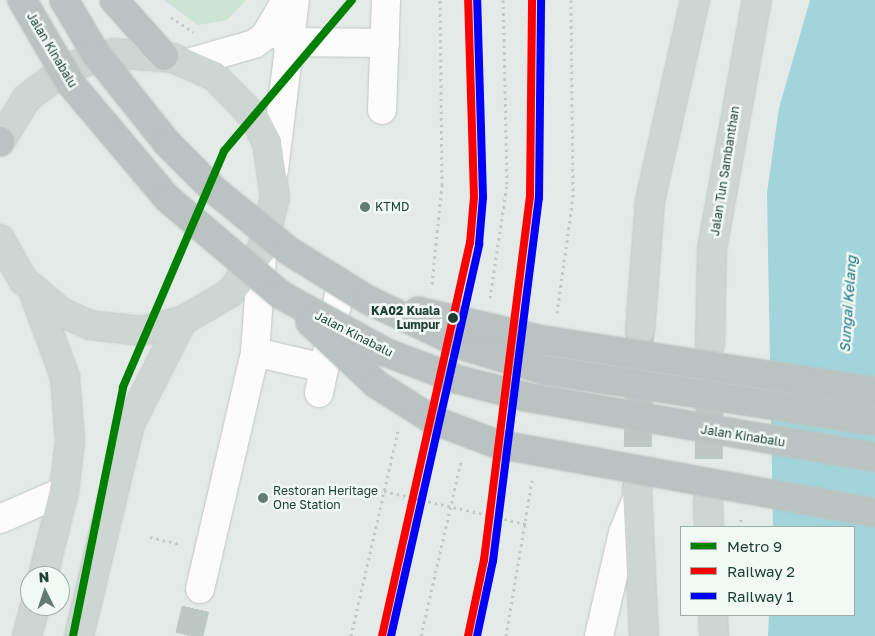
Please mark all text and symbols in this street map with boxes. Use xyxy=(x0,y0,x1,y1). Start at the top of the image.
street label: Jalan Kinabalu xyxy=(24,10,80,90)
street label: Jalan Tun Sambanthan xyxy=(708,105,742,237)
place label: KTMD xyxy=(375,200,409,214)
marker: KTMD xyxy=(359,201,371,213)
water label: Sungai Kelang xyxy=(836,255,860,353)
place label: KA02 Kuala Lumpur xyxy=(371,304,440,332)
street label: Jalan Kinabalu xyxy=(313,308,395,360)
marker: KA02 Kuala Lumpur xyxy=(444,309,462,327)
street label: Jalan Kinabalu xyxy=(700,422,786,450)
place label: Restoran Heritage One Station xyxy=(273,484,378,512)
marker: Restoran Heritage One Station xyxy=(257,492,269,504)
legend xyxy=(680,526,855,616)
text: Metro 9 xyxy=(727,537,782,555)
text: Railway 2 xyxy=(727,562,795,580)
north arrow xyxy=(20,566,70,616)
text: N xyxy=(38,568,50,585)
text: Railway 1 xyxy=(727,587,794,605)

